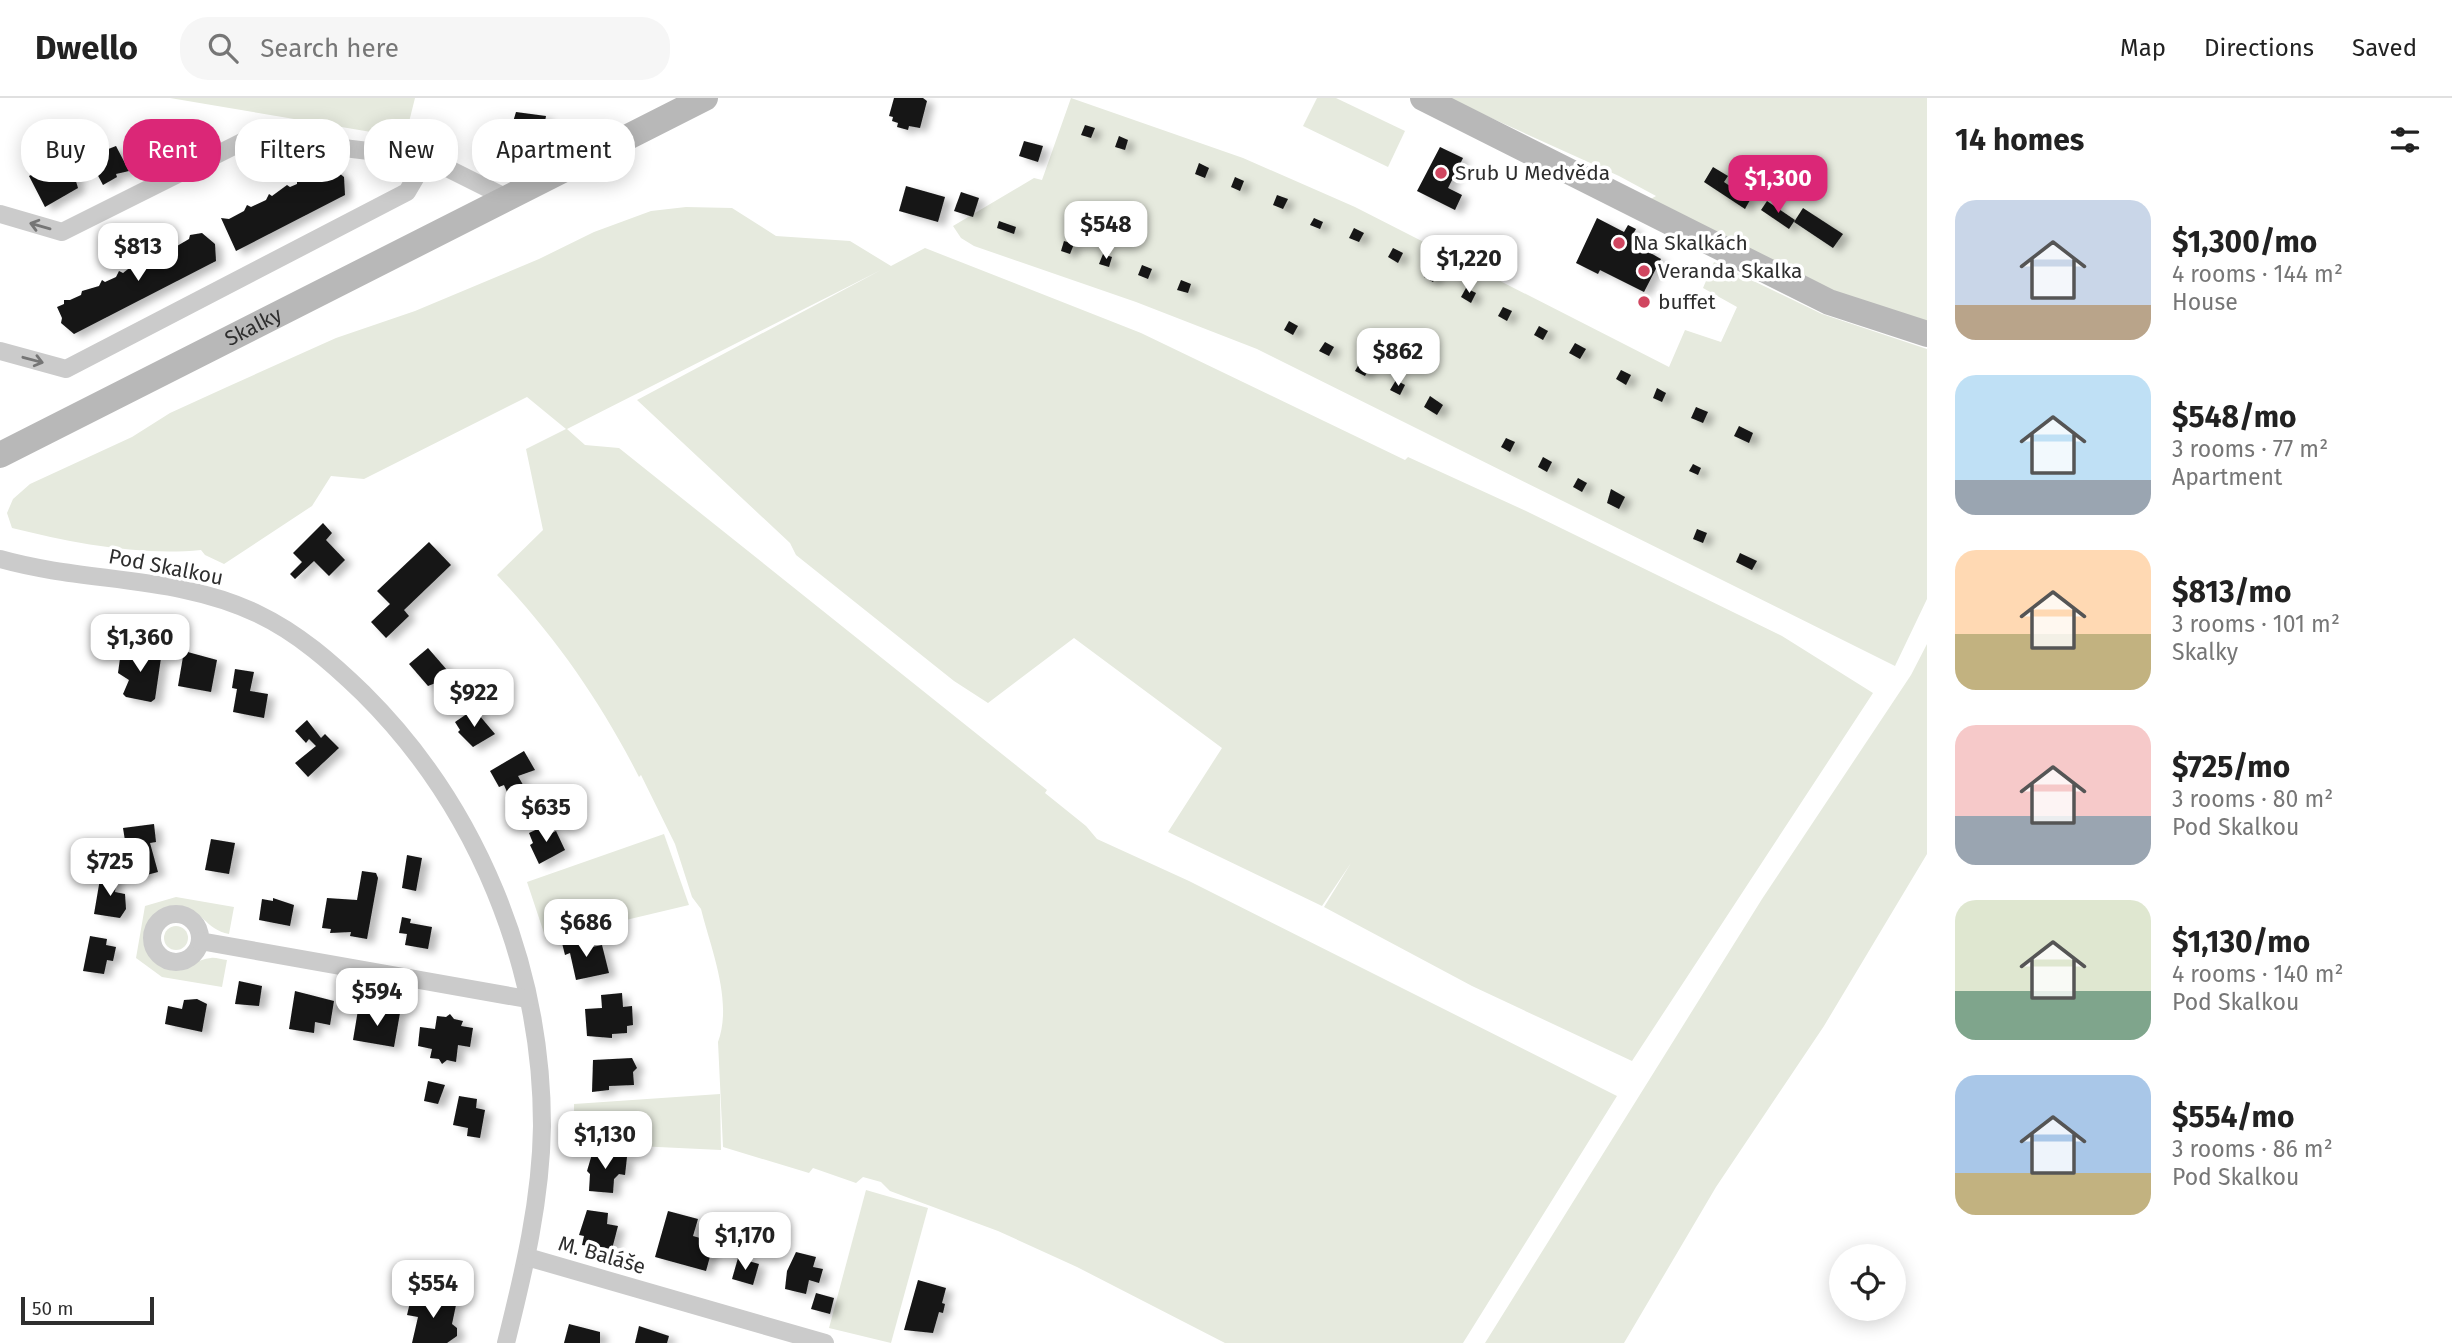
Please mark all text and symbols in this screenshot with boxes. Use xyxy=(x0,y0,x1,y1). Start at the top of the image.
search box xyxy=(180,17,670,80)
text: Dwello xyxy=(35,28,138,68)
icon: search xyxy=(204,29,242,67)
text: Search here xyxy=(260,33,399,64)
text: Map xyxy=(2120,34,2166,62)
text: Directions xyxy=(2204,34,2314,62)
text: Saved xyxy=(2352,34,2417,62)
chip: Buy xyxy=(21,119,109,182)
chip: Rent xyxy=(123,119,221,182)
chip: Filters xyxy=(235,119,350,182)
chip: New xyxy=(364,119,458,182)
chip: Apartment xyxy=(472,119,635,182)
icon: filters xyxy=(2386,121,2424,159)
text: 14 homes xyxy=(1955,122,2084,158)
pin: $1,300 xyxy=(1721,156,1835,215)
place label: Srub U Medvěda xyxy=(1455,160,1610,186)
text: $1,300 xyxy=(1744,164,1812,192)
marker: Srub U Medvěda xyxy=(1433,165,1449,181)
pin: $548 xyxy=(1065,202,1147,261)
text: $548 xyxy=(1080,210,1132,238)
one-way arrow xyxy=(29,218,51,231)
pin: $813 xyxy=(97,223,179,283)
text: $1,300/mo xyxy=(2172,224,2317,260)
icon: home xyxy=(2011,228,2095,312)
place label: Na Skalkách xyxy=(1633,230,1748,256)
text: $813 xyxy=(114,232,162,260)
marker: Na Skalkách xyxy=(1611,235,1627,251)
pin: $1,220 xyxy=(1412,236,1526,295)
text: $1,220 xyxy=(1436,244,1502,272)
place label: Veranda Skalka xyxy=(1658,258,1802,284)
text: 4 rooms · 144 m² xyxy=(2172,260,2343,288)
marker: Veranda Skalka xyxy=(1636,263,1652,279)
text: House xyxy=(2172,288,2238,316)
place label: buffet xyxy=(1658,289,1716,315)
marker: buffet xyxy=(1636,294,1652,310)
street label: Skalky xyxy=(221,301,287,352)
pin: $862 xyxy=(1357,328,1439,388)
text: $862 xyxy=(1373,337,1423,365)
one-way arrow xyxy=(21,354,44,367)
text: $548/mo xyxy=(2172,399,2297,435)
icon: home xyxy=(2011,403,2095,487)
text: 3 rooms · 77 m² xyxy=(2172,435,2328,463)
text: Apartment xyxy=(2172,463,2282,491)
street label: Pod Skalkou xyxy=(106,543,226,591)
text: $813/mo xyxy=(2172,574,2292,610)
icon: home xyxy=(2011,578,2095,662)
text: 3 rooms · 101 m² xyxy=(2172,610,2340,638)
pin: $1,360 xyxy=(83,614,197,674)
text: $1,360 xyxy=(107,623,173,651)
text: Skalky xyxy=(2172,638,2238,666)
pin: $922 xyxy=(433,670,515,729)
text: $922 xyxy=(450,678,498,706)
text: $725/mo xyxy=(2172,749,2290,785)
icon: home xyxy=(2011,753,2095,837)
pin: $635 xyxy=(505,784,587,844)
text: 3 rooms · 80 m² xyxy=(2172,785,2333,813)
text: $635 xyxy=(521,793,571,821)
text: Pod Skalkou xyxy=(2172,813,2299,841)
pin: $725 xyxy=(69,838,151,898)
text: $725 xyxy=(87,847,133,875)
pin: $686 xyxy=(545,900,627,959)
text: $686 xyxy=(560,908,612,936)
text: $1,130/mo xyxy=(2172,924,2310,960)
icon: home xyxy=(2011,928,2095,1012)
text: 4 rooms · 140 m² xyxy=(2172,960,2343,988)
pin: $594 xyxy=(336,968,418,1028)
text: $594 xyxy=(352,977,402,1005)
text: Pod Skalkou xyxy=(2172,988,2299,1016)
text: $554/mo xyxy=(2172,1099,2294,1135)
icon: home xyxy=(2011,1103,2095,1187)
pin: $1,130 xyxy=(548,1112,662,1171)
text: $1,130 xyxy=(574,1120,636,1148)
text: 3 rooms · 86 m² xyxy=(2172,1135,2333,1163)
text: Pod Skalkou xyxy=(2172,1163,2299,1191)
pin: $1,170 xyxy=(688,1212,802,1272)
text: $1,170 xyxy=(715,1221,775,1249)
street label: M. Baláše xyxy=(555,1230,649,1280)
map controls xyxy=(1829,1244,1906,1321)
button: locate xyxy=(1829,1244,1906,1321)
pin: $554 xyxy=(392,1260,474,1320)
text: $554 xyxy=(408,1269,458,1297)
scale bar xyxy=(21,1294,154,1326)
text: 50 m xyxy=(32,1297,73,1320)

